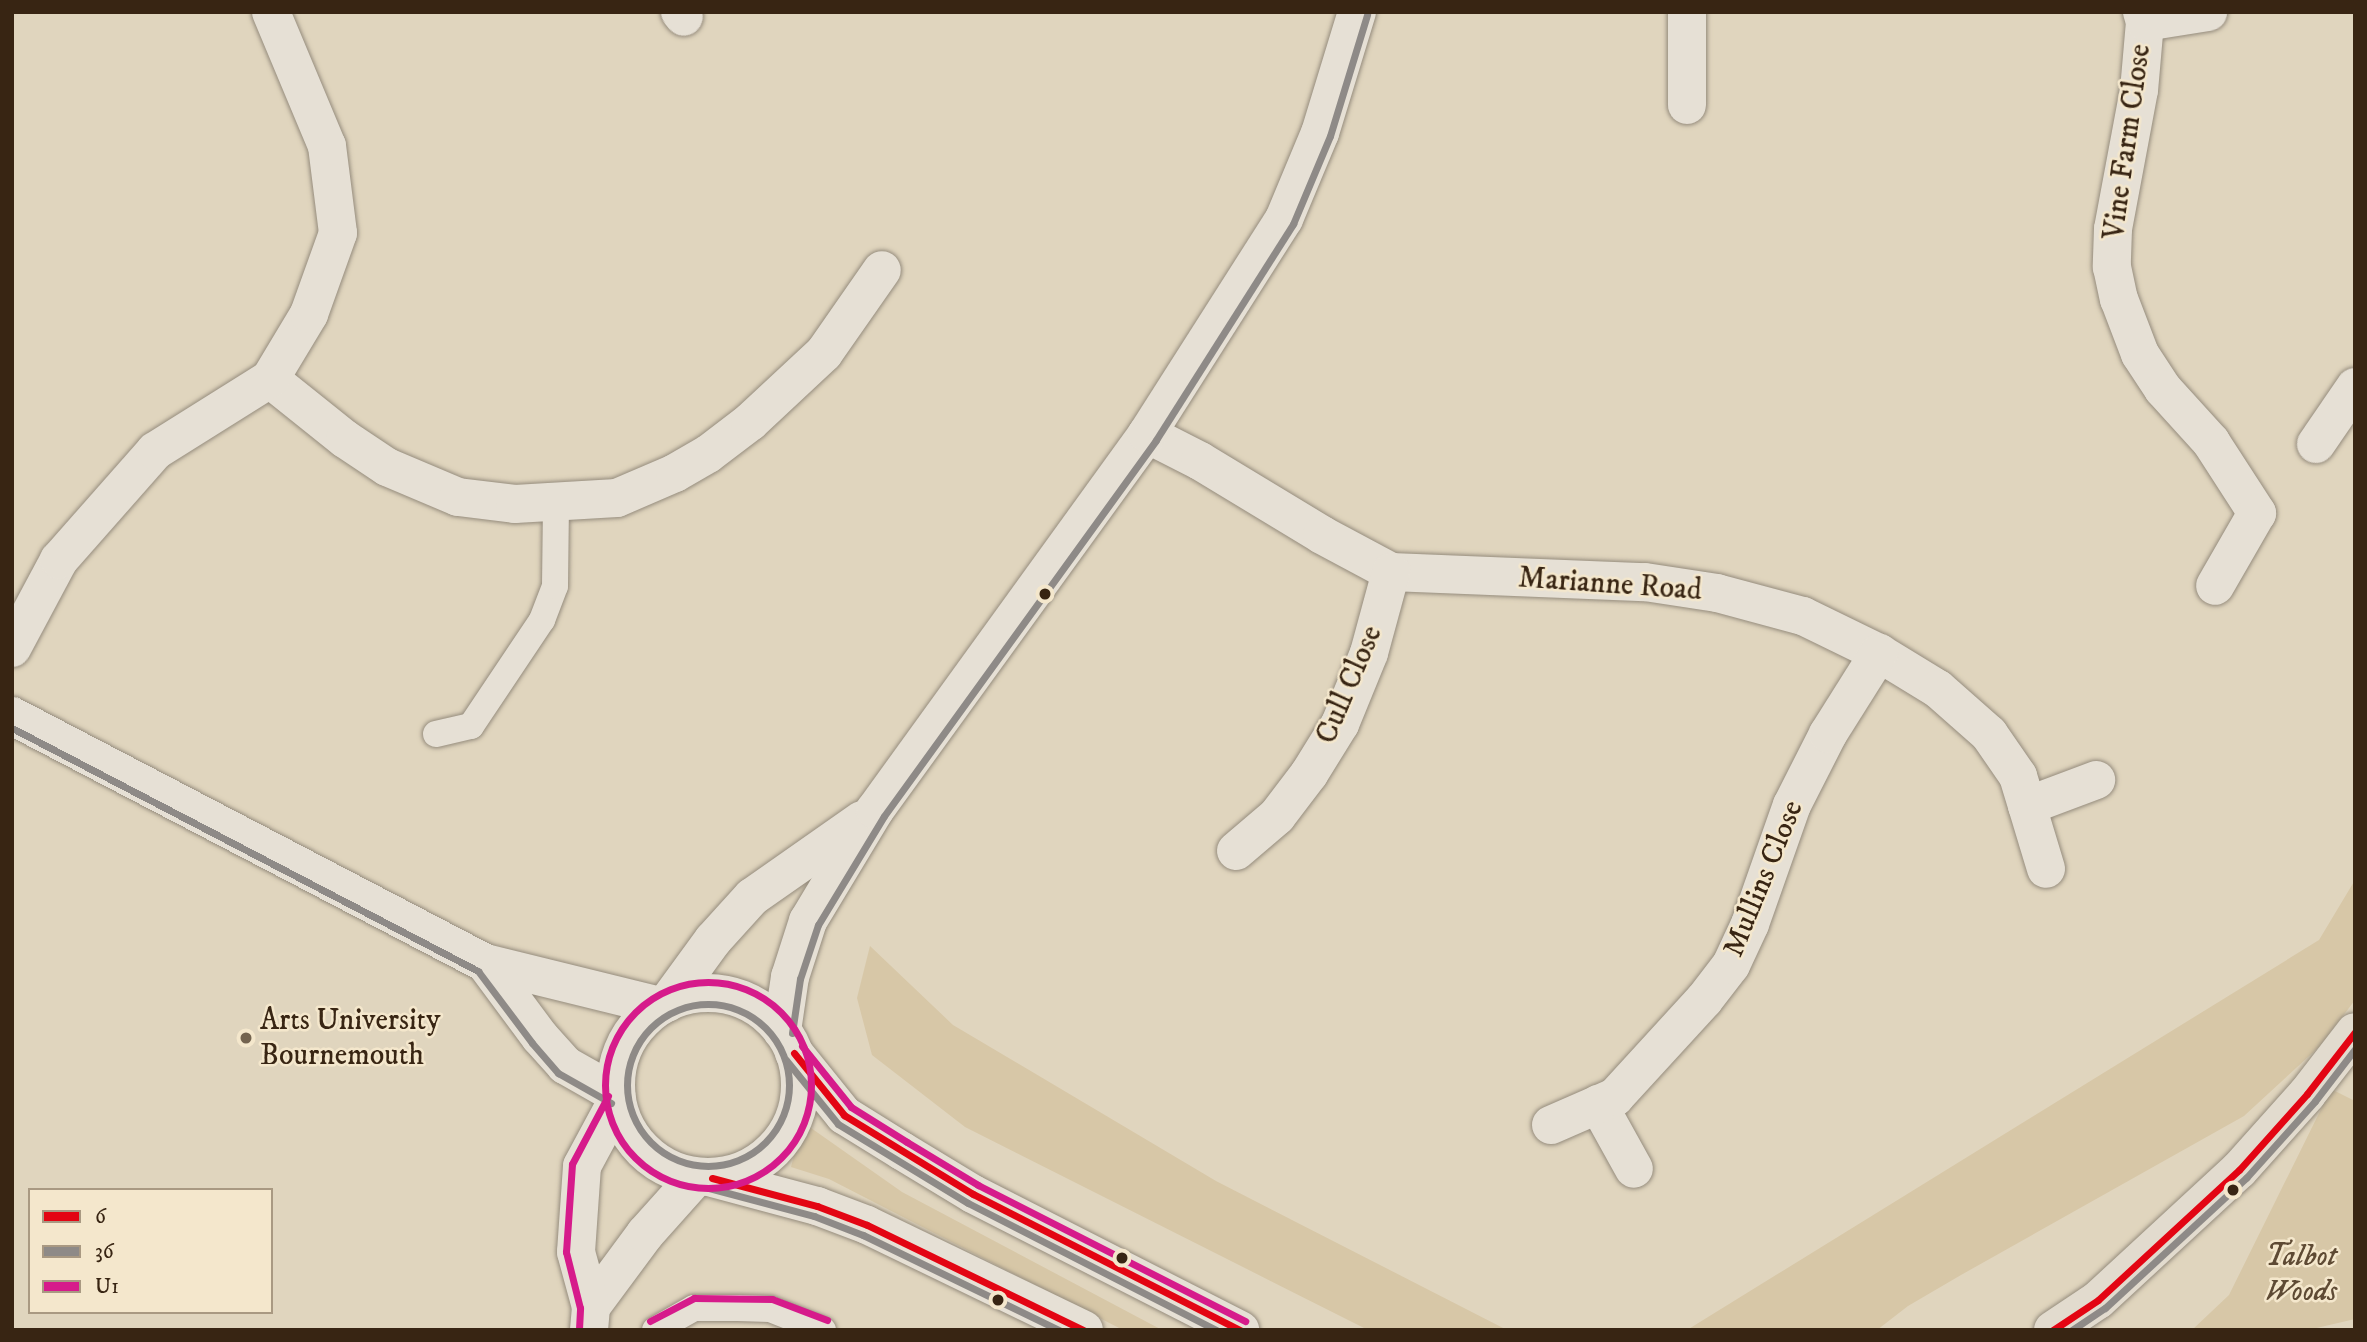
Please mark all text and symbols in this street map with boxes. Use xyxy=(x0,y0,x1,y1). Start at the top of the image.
street label: Vine Farm Close xyxy=(2096,42,2160,242)
street label: Marianne Road xyxy=(1517,561,1703,609)
unlabelled marker xyxy=(1038,587,1052,601)
street label: Cull Close xyxy=(1309,621,1391,749)
street label: Mullins Close xyxy=(1716,796,1812,962)
place label: Arts University Bournemouth xyxy=(260,1003,440,1074)
marker: Arts University Bournemouth xyxy=(238,1030,254,1046)
unlabelled marker xyxy=(2226,1183,2240,1197)
legend xyxy=(28,1188,273,1314)
text: 6 xyxy=(95,1204,106,1230)
text: 36 xyxy=(95,1239,114,1265)
park label: Talbot Woods xyxy=(2265,1239,2337,1310)
unlabelled marker xyxy=(1115,1251,1129,1265)
text: U1 xyxy=(95,1274,119,1300)
unlabelled marker xyxy=(991,1293,1005,1307)

